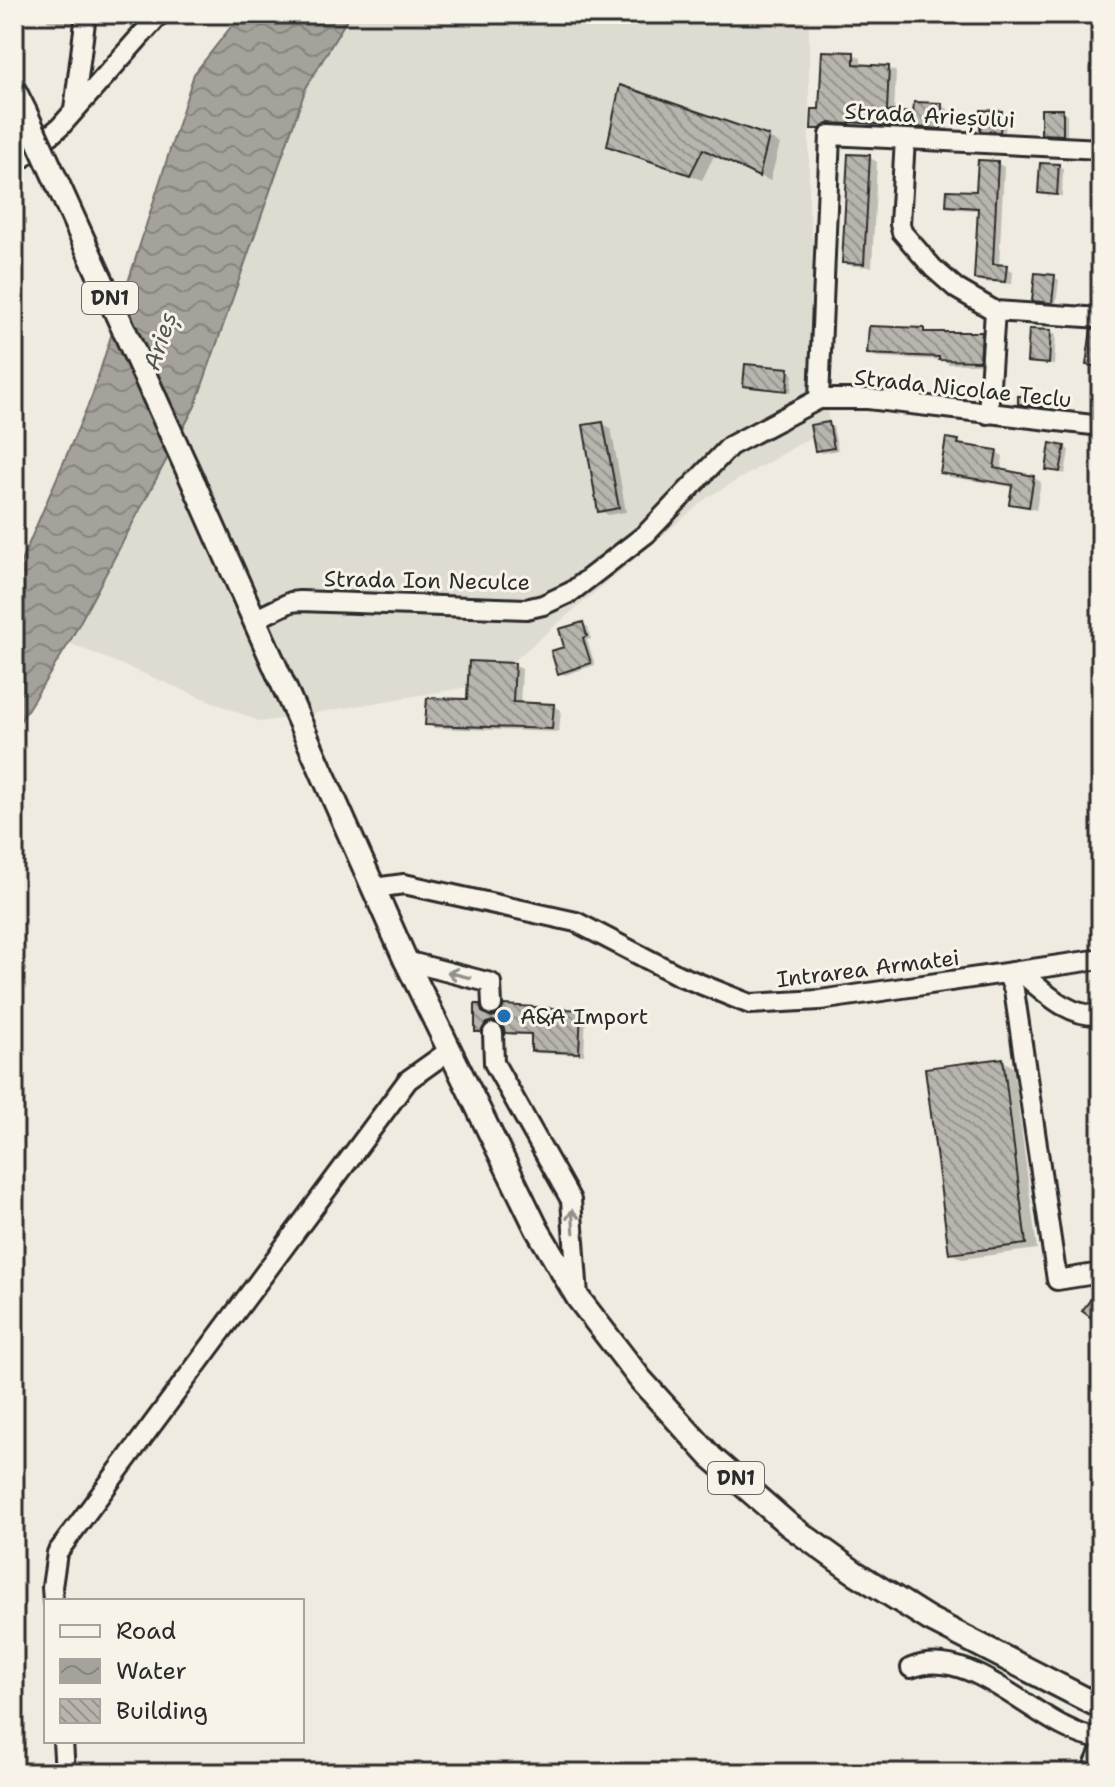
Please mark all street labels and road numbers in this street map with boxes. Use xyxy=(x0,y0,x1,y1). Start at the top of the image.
street label: Strada Arieșului xyxy=(844,97,1016,135)
road number: DN1 xyxy=(82,282,138,314)
street label: Strada Nicolae Teclu xyxy=(853,363,1073,414)
street label: Strada Ion Neculce xyxy=(324,564,530,597)
street label: Intrarea Armatei xyxy=(775,943,961,994)
road number: DN1 xyxy=(708,1462,764,1494)

